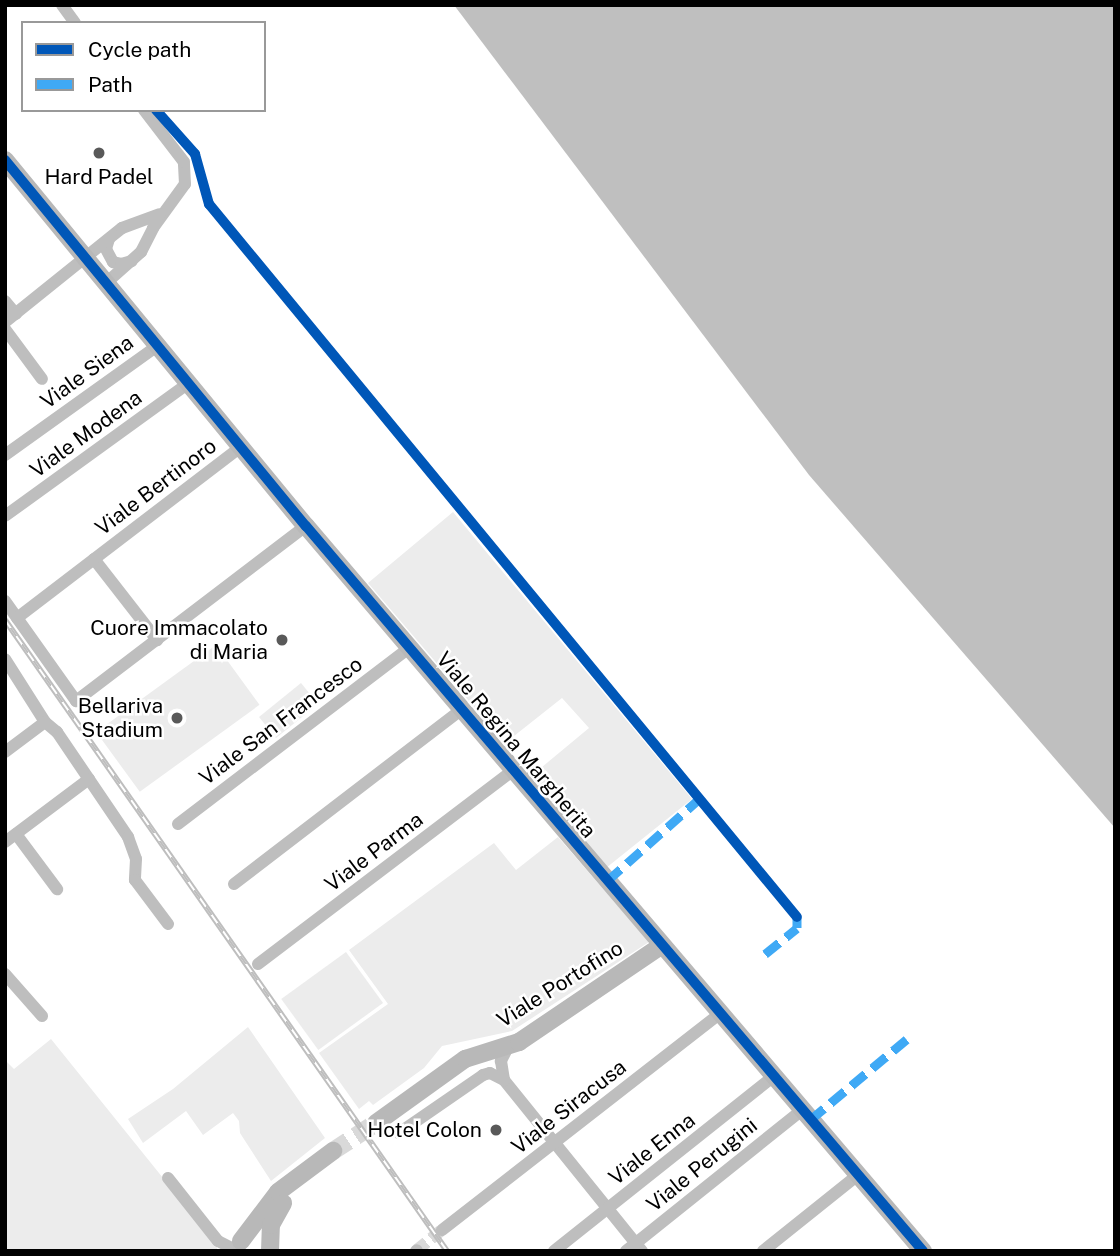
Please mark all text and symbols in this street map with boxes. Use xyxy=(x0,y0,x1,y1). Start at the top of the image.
legend xyxy=(21,21,266,112)
text: Cycle path xyxy=(88,37,191,62)
text: Path xyxy=(88,72,133,97)
marker: Hard Padel xyxy=(91,145,107,161)
place label: Hard Padel xyxy=(45,164,153,190)
street label: Viale Siena xyxy=(36,330,138,414)
street label: Viale Modena xyxy=(25,385,147,483)
street label: Viale Bertinoro xyxy=(90,433,222,541)
place label: Cuore Immacolato di Maria xyxy=(90,615,268,665)
marker: Cuore Immacolato di Maria xyxy=(274,632,290,648)
street label: Viale Regina Margherita xyxy=(431,647,601,843)
street label: Viale San Francesco xyxy=(194,651,368,791)
place label: Bellariva Stadium xyxy=(78,693,163,743)
marker: Bellariva Stadium xyxy=(169,710,185,726)
street label: Viale Parma xyxy=(320,807,428,897)
street label: Viale Portofino xyxy=(492,935,628,1033)
street label: Viale Siracusa xyxy=(507,1054,631,1160)
street label: Viale Enna xyxy=(604,1108,700,1190)
street label: Viale Perugini xyxy=(642,1113,762,1217)
place label: Hotel Colon xyxy=(367,1117,482,1143)
marker: Hotel Colon xyxy=(488,1122,504,1138)

